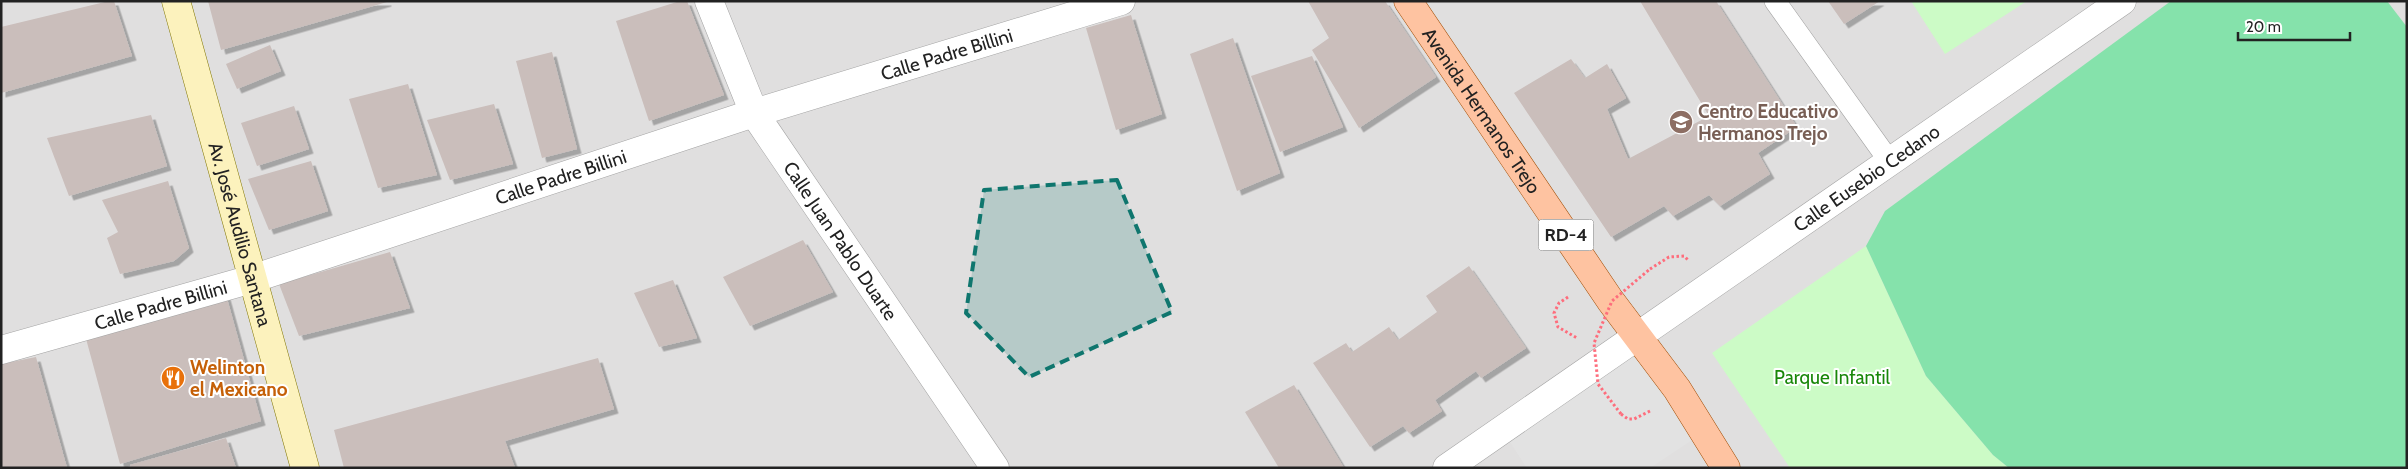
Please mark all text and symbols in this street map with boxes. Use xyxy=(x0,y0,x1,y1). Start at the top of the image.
scale bar xyxy=(2238,10,2350,42)
text: 20 m xyxy=(2246,18,2281,36)
street label: Avenida Hermanos Trejo xyxy=(1417,23,1546,198)
street label: Calle Padre Billini xyxy=(878,24,1016,86)
place label: Centro Educativo Hermanos Trejo xyxy=(1698,100,1839,145)
school or university icon: Centro Educativo Hermanos Trejo xyxy=(1668,109,1694,135)
street label: Calle Eusebio Cedano xyxy=(1789,120,1944,237)
street label: Av. José Audilio Santana xyxy=(204,140,276,329)
street label: Calle Padre Billini xyxy=(492,145,629,210)
street label: Calle Juan Pablo Duarte xyxy=(778,157,902,325)
road number: RD-4 xyxy=(1538,220,1594,250)
street label: Calle Padre Billini xyxy=(92,276,230,335)
place label: Welinton el Mexicano xyxy=(190,356,288,401)
restaurant icon: Welinton el Mexicano xyxy=(160,365,186,391)
park label: Parque Infantil xyxy=(1774,366,1890,389)

